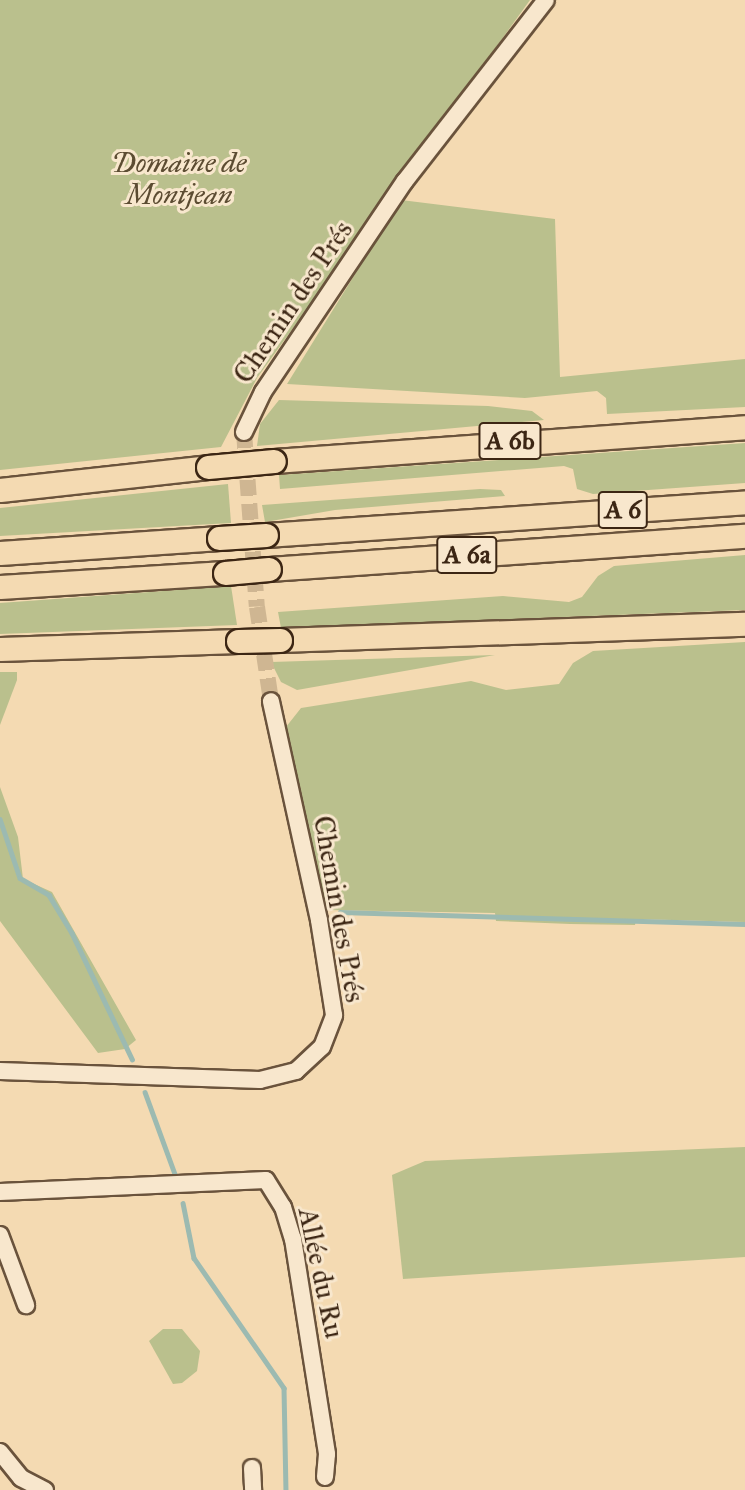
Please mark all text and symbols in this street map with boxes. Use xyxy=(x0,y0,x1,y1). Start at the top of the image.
park label: Domaine de Montjean xyxy=(112,146,246,212)
street label: Chemin des Prés xyxy=(226,214,360,390)
road number: A 6b xyxy=(477,418,543,463)
road number: A 6 xyxy=(597,488,649,532)
road number: A 6a xyxy=(435,533,498,578)
street label: Chemin des Prés xyxy=(306,813,372,1005)
street label: Allée du Ru xyxy=(291,1205,351,1341)

